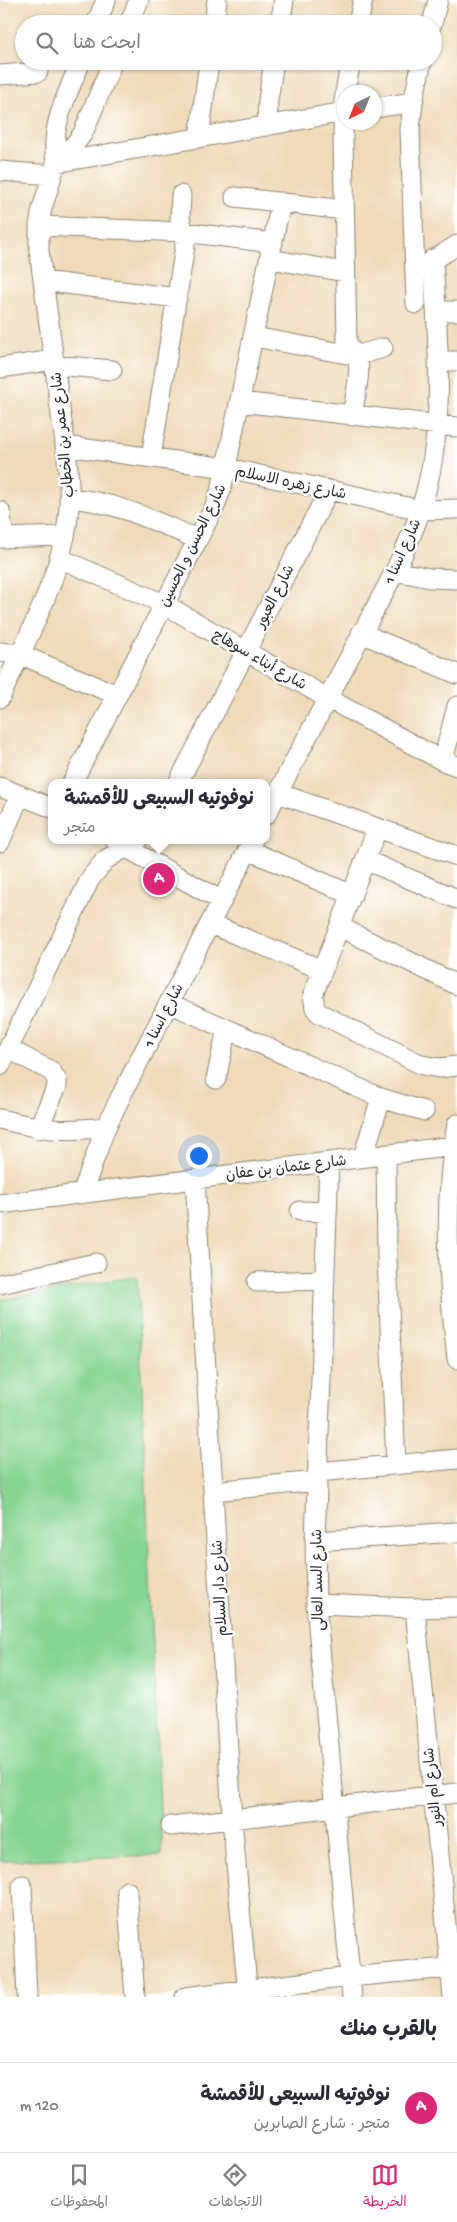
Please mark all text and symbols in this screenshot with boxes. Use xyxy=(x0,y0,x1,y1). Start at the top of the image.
search box xyxy=(15,15,442,70)
icon: search xyxy=(33,29,61,57)
text: ابحث هنا xyxy=(73,33,141,56)
north arrow xyxy=(337,85,382,130)
street label: شارع عمر بن الخطاب xyxy=(48,371,80,499)
street label: شارع زهره الاسلام xyxy=(233,463,348,505)
street label: شارع الحسن و الحسين xyxy=(156,481,231,610)
street label: شارع اسنا 1 xyxy=(381,516,426,588)
street label: شارع العبور xyxy=(252,562,299,633)
street label: شارع أبناء سوهاج xyxy=(209,625,310,695)
popup xyxy=(48,779,270,844)
text: نوفوتيه السبيعى للأقمشة xyxy=(64,789,254,812)
text: متجر xyxy=(64,820,96,839)
pin: A xyxy=(143,860,175,898)
street label: شارع اسنا 1 xyxy=(141,981,189,1052)
your location xyxy=(186,1143,212,1169)
street label: شارع عثمان بن عفان xyxy=(225,1153,348,1185)
street label: شارع السد العالى xyxy=(309,1529,329,1631)
street label: شارع دار السلام xyxy=(209,1539,233,1637)
street label: شارع ام النور xyxy=(421,1747,447,1828)
text: بالقرب منك xyxy=(340,2019,437,2044)
text: نوفوتيه السبيعى للأقمشة xyxy=(201,2085,390,2108)
text: 120 m xyxy=(20,2098,59,2117)
text: A xyxy=(416,2098,426,2117)
text: متجر · شارع الصابرين xyxy=(254,2116,390,2135)
tab: المحفوظات xyxy=(50,2161,108,2214)
tab: الاتجاهات xyxy=(208,2161,263,2214)
tab: الخريطة xyxy=(363,2161,407,2214)

